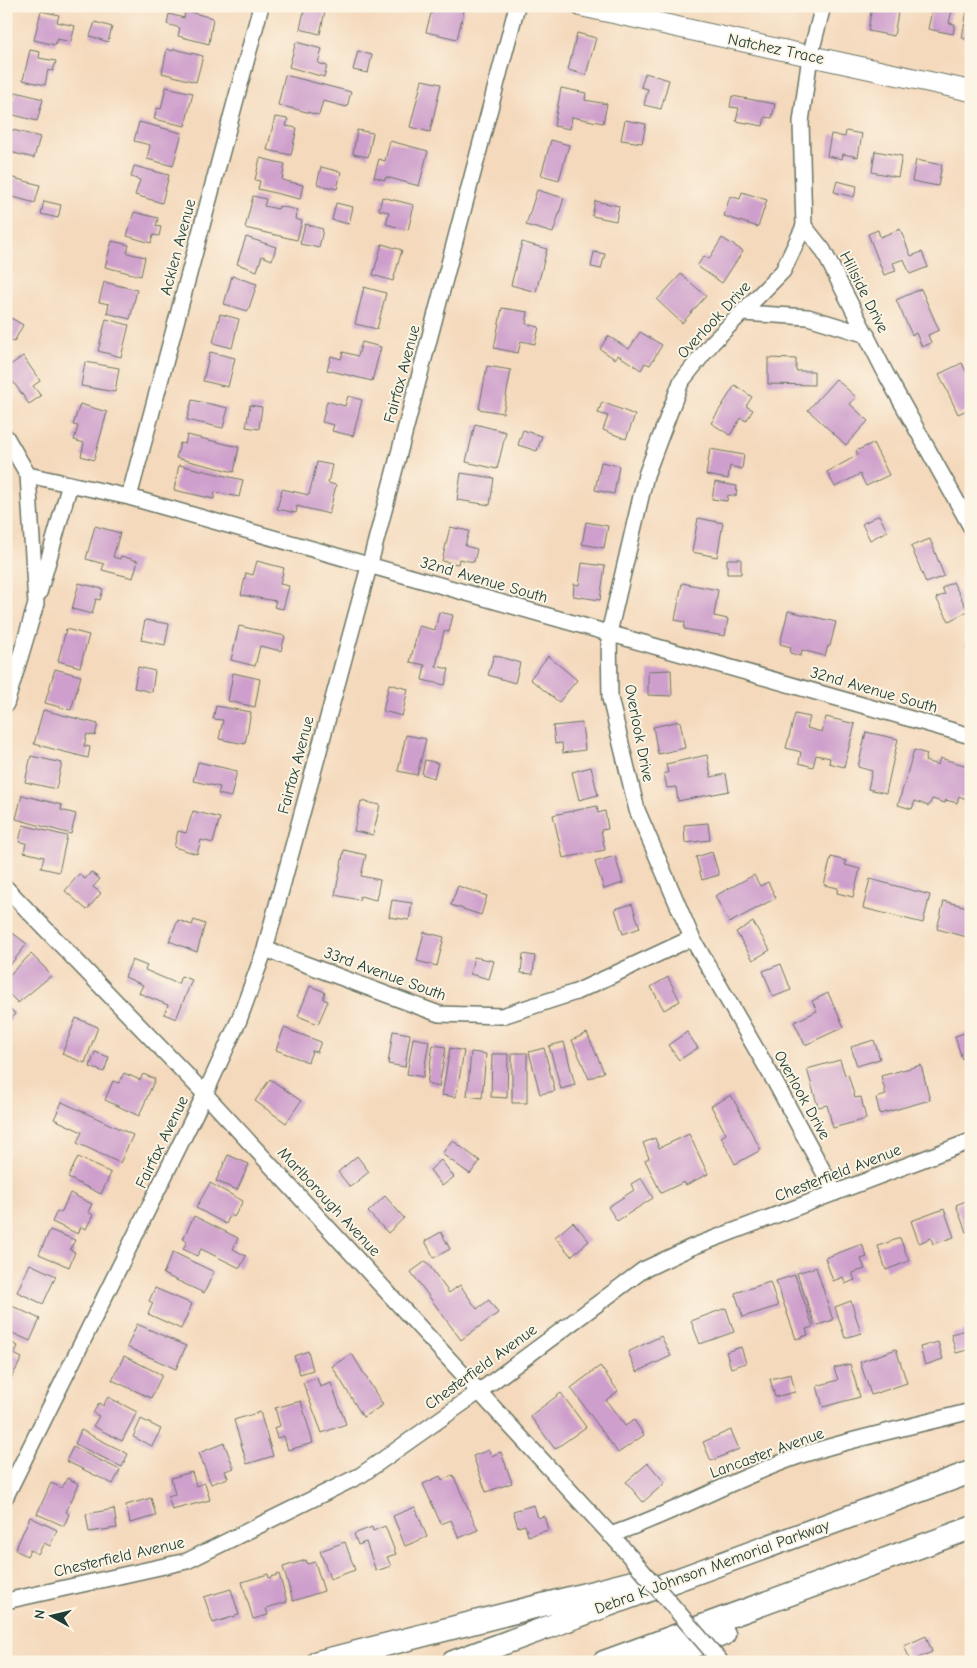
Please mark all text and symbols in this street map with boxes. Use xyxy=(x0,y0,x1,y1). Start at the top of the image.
street label: Natchez Trace xyxy=(726,30,826,68)
street label: Acklen Avenue xyxy=(156,197,200,297)
street label: Hillside Drive xyxy=(836,248,892,336)
street label: Overlook Drive xyxy=(674,278,754,362)
street label: Fairfax Avenue xyxy=(380,323,424,425)
street label: 32nd Avenue South xyxy=(418,553,550,607)
street label: 32nd Avenue South xyxy=(808,663,940,717)
street label: Overlook Drive xyxy=(621,683,657,783)
street label: Fairfax Avenue xyxy=(274,714,318,816)
street label: 33rd Avenue South xyxy=(322,944,448,1004)
street label: Overlook Drive xyxy=(770,1047,834,1143)
street label: Fairfax Avenue xyxy=(132,1093,192,1191)
street label: Chesterfield Avenue xyxy=(772,1141,904,1205)
street label: Marlborough Avenue xyxy=(274,1144,384,1260)
street label: Chesterfield Avenue xyxy=(422,1320,540,1414)
street label: Lancaster Avenue xyxy=(708,1424,826,1482)
street label: Debra K Johnson Memorial Parkway xyxy=(592,1516,833,1618)
street label: Chesterfield Avenue xyxy=(52,1533,186,1581)
north arrow xyxy=(28,1590,78,1640)
text: N xyxy=(31,1609,49,1620)

